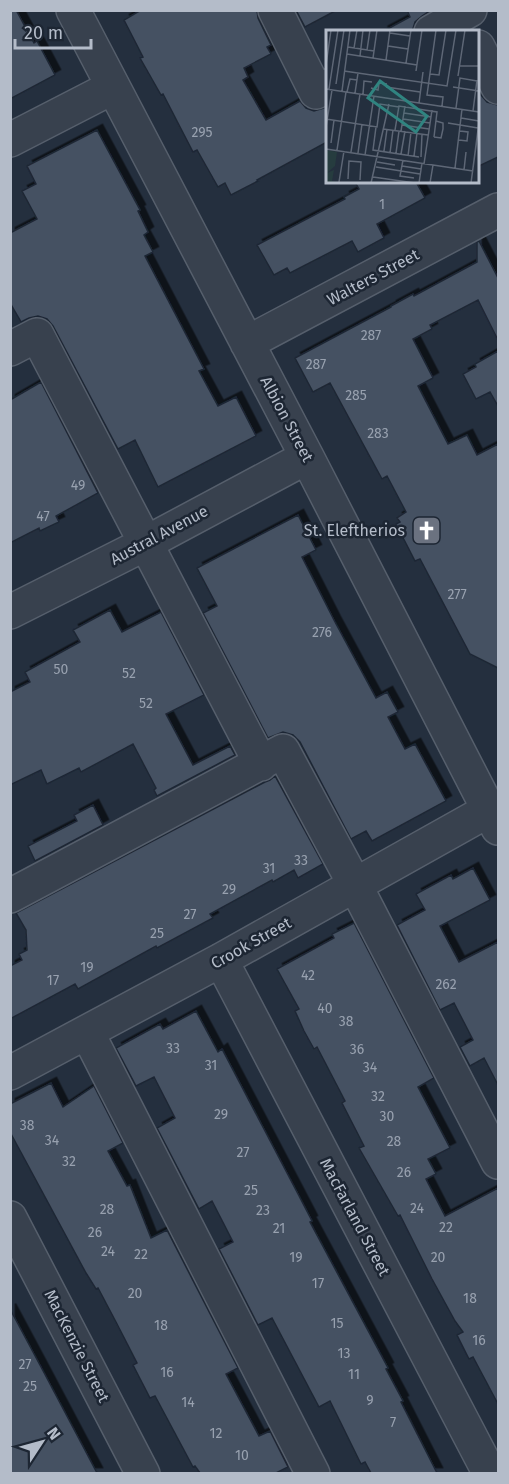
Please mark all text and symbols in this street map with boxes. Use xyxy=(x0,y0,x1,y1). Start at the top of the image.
scale bar xyxy=(15,12,92,50)
text: 20 m xyxy=(24,22,63,44)
inset map xyxy=(326,30,479,183)
house number: 295 xyxy=(191,124,213,141)
house number: 1 xyxy=(379,196,385,213)
street label: Walters Street xyxy=(324,245,422,309)
house number: 287 xyxy=(361,327,381,344)
house number: 287 xyxy=(306,356,326,373)
street label: Albion Street xyxy=(256,373,318,465)
house number: 285 xyxy=(345,387,367,404)
house number: 283 xyxy=(367,425,389,442)
house number: 49 xyxy=(71,477,85,494)
street label: Austral Avenue xyxy=(107,501,211,569)
house number: 47 xyxy=(36,508,50,525)
church icon: St. Eleftherios xyxy=(410,514,442,546)
place label: St. Eleftherios xyxy=(304,521,405,540)
house number: 277 xyxy=(447,586,467,603)
house number: 276 xyxy=(312,624,332,641)
house number: 50 xyxy=(54,661,69,678)
house number: 52 xyxy=(122,665,136,682)
house number: 52 xyxy=(139,695,153,712)
house number: 33 xyxy=(294,852,308,869)
house number: 31 xyxy=(263,860,275,877)
house number: 29 xyxy=(222,881,236,898)
house number: 27 xyxy=(183,906,197,923)
street label: Crook Street xyxy=(207,913,295,973)
house number: 25 xyxy=(150,925,164,942)
house number: 19 xyxy=(80,959,94,976)
house number: 42 xyxy=(301,967,315,984)
house number: 17 xyxy=(47,972,59,989)
house number: 262 xyxy=(435,976,457,993)
house number: 40 xyxy=(317,1000,333,1017)
house number: 38 xyxy=(339,1013,354,1030)
house number: 33 xyxy=(166,1040,180,1057)
house number: 36 xyxy=(350,1041,364,1058)
house number: 31 xyxy=(205,1057,217,1074)
house number: 34 xyxy=(363,1059,378,1076)
house number: 32 xyxy=(371,1088,385,1105)
house number: 29 xyxy=(214,1106,228,1123)
house number: 30 xyxy=(380,1108,395,1125)
house number: 38 xyxy=(20,1117,35,1134)
house number: 34 xyxy=(45,1132,60,1149)
house number: 28 xyxy=(387,1133,402,1150)
house number: 27 xyxy=(236,1144,250,1161)
house number: 32 xyxy=(62,1153,76,1170)
street label: MacFarland Street xyxy=(316,1155,394,1279)
house number: 26 xyxy=(397,1164,411,1181)
house number: 25 xyxy=(244,1182,258,1199)
house number: 24 xyxy=(410,1200,425,1217)
house number: 28 xyxy=(100,1201,115,1218)
house number: 23 xyxy=(256,1202,270,1219)
house number: 22 xyxy=(439,1219,453,1236)
house number: 21 xyxy=(273,1220,285,1237)
house number: 26 xyxy=(88,1224,102,1241)
house number: 24 xyxy=(101,1243,116,1260)
house number: 22 xyxy=(134,1246,148,1263)
house number: 19 xyxy=(289,1249,303,1266)
house number: 20 xyxy=(431,1249,446,1266)
house number: 17 xyxy=(312,1275,324,1292)
house number: 20 xyxy=(128,1285,143,1302)
street label: MacKenzie Street xyxy=(40,1286,114,1406)
house number: 18 xyxy=(463,1290,477,1307)
house number: 15 xyxy=(330,1315,344,1332)
house number: 18 xyxy=(154,1317,168,1334)
house number: 16 xyxy=(472,1332,486,1349)
house number: 13 xyxy=(337,1345,351,1362)
house number: 27 xyxy=(18,1356,32,1373)
house number: 16 xyxy=(160,1364,174,1381)
house number: 11 xyxy=(348,1366,360,1383)
house number: 25 xyxy=(23,1378,37,1395)
house number: 9 xyxy=(366,1392,374,1409)
house number: 14 xyxy=(181,1394,195,1411)
north arrow xyxy=(12,1412,72,1472)
house number: 7 xyxy=(390,1414,396,1431)
text: N xyxy=(43,1424,65,1443)
house number: 12 xyxy=(210,1425,223,1442)
house number: 10 xyxy=(235,1447,249,1464)

